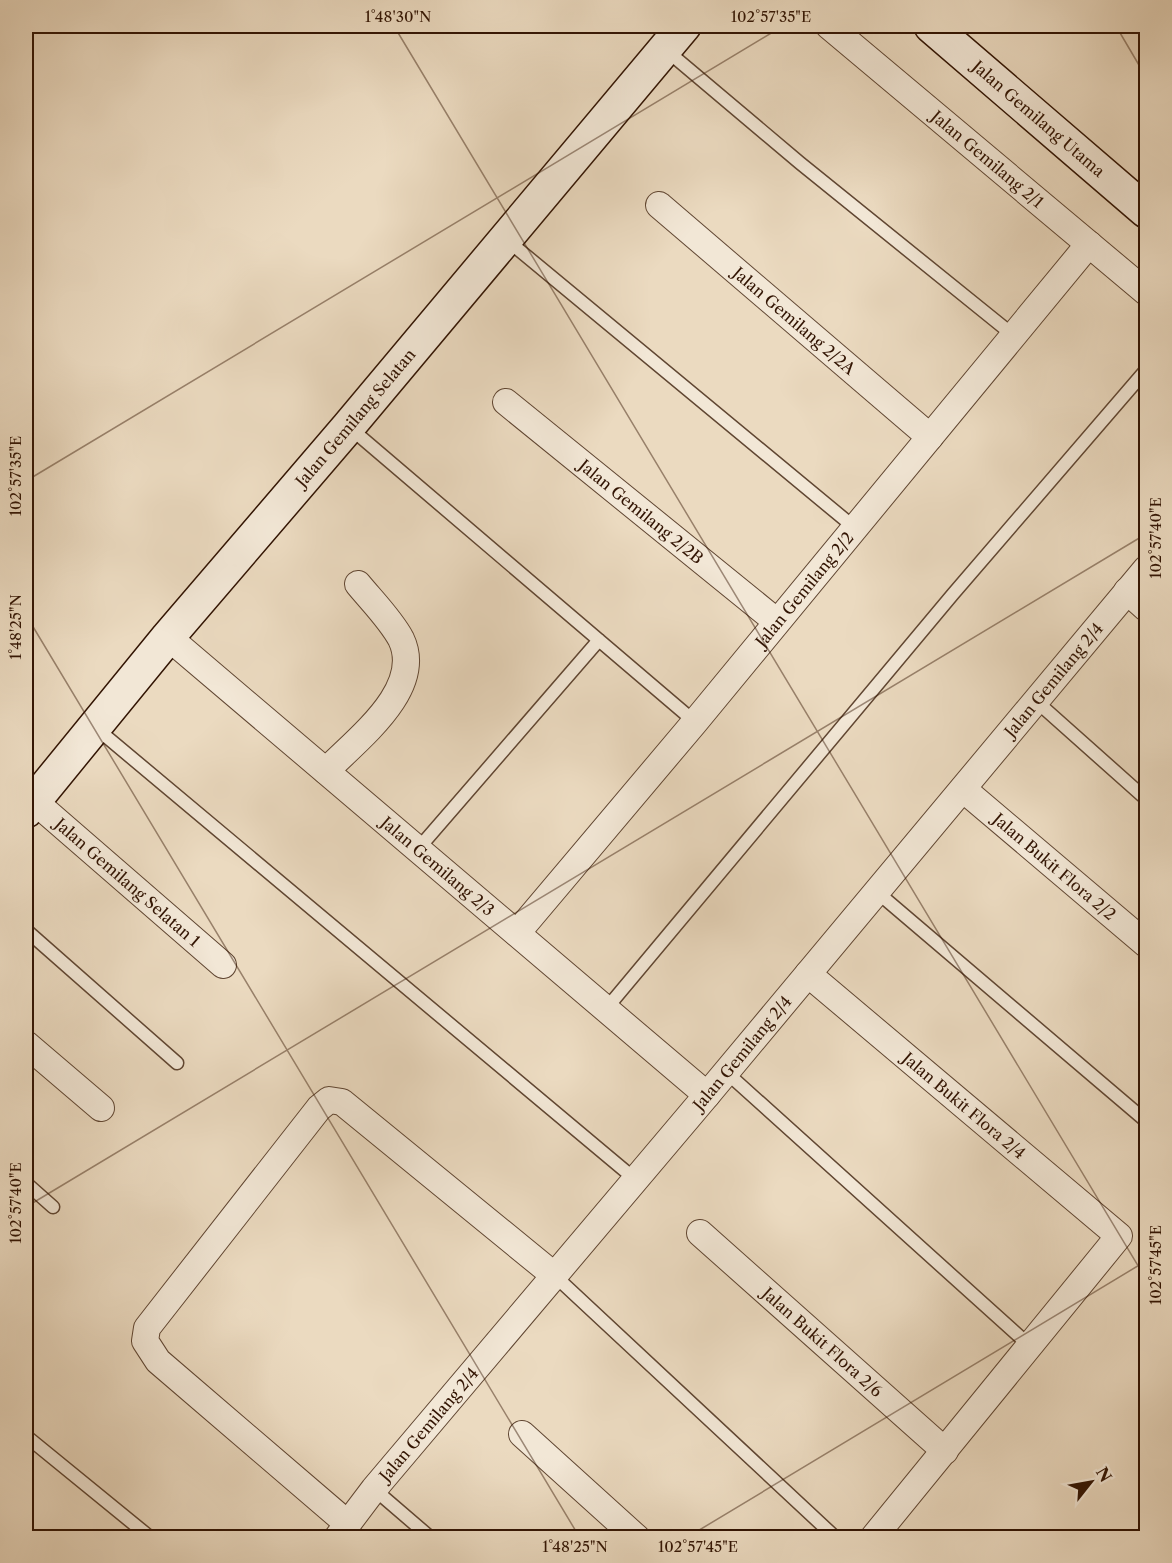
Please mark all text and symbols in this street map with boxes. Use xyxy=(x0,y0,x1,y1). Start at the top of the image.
text: 1°48'30"N xyxy=(365,7,431,26)
text: 102°57'35"E xyxy=(731,7,811,26)
street label: Jalan Gemilang Utama xyxy=(966,54,1109,181)
street label: Jalan Gemilang 2/1 xyxy=(925,104,1048,212)
street label: Jalan Gemilang 2/2A xyxy=(727,261,860,380)
street label: Jalan Gemilang Selatan xyxy=(289,344,419,493)
text: 102°57'35"E xyxy=(6,436,25,516)
street label: Jalan Gemilang 2/2B xyxy=(573,453,707,568)
text: 102°57'40"E xyxy=(1146,497,1165,579)
street label: Jalan Gemilang 2/2 xyxy=(749,528,858,653)
text: 1°48'25"N xyxy=(6,594,25,660)
street label: Jalan Gemilang 2/4 xyxy=(998,619,1107,743)
street label: Jalan Bukit Flora 2/2 xyxy=(987,807,1120,924)
street label: Jalan Gemilang 2/3 xyxy=(375,810,499,920)
street label: Jalan Gemilang Selatan 1 xyxy=(49,812,205,951)
street label: Jalan Gemilang 2/4 xyxy=(687,992,796,1117)
street label: Jalan Bukit Flora 2/4 xyxy=(896,1046,1030,1163)
text: 102°57'40"E xyxy=(6,1162,25,1244)
text: 102°57'45"E xyxy=(1146,1225,1165,1305)
street label: Jalan Bukit Flora 2/6 xyxy=(756,1281,887,1401)
street label: Jalan Gemilang 2/4 xyxy=(373,1363,482,1488)
north arrow xyxy=(1061,1452,1121,1512)
text: N xyxy=(1092,1463,1116,1485)
text: 1°48'25"N xyxy=(542,1537,608,1556)
text: 102°57'45"E xyxy=(658,1537,738,1556)

